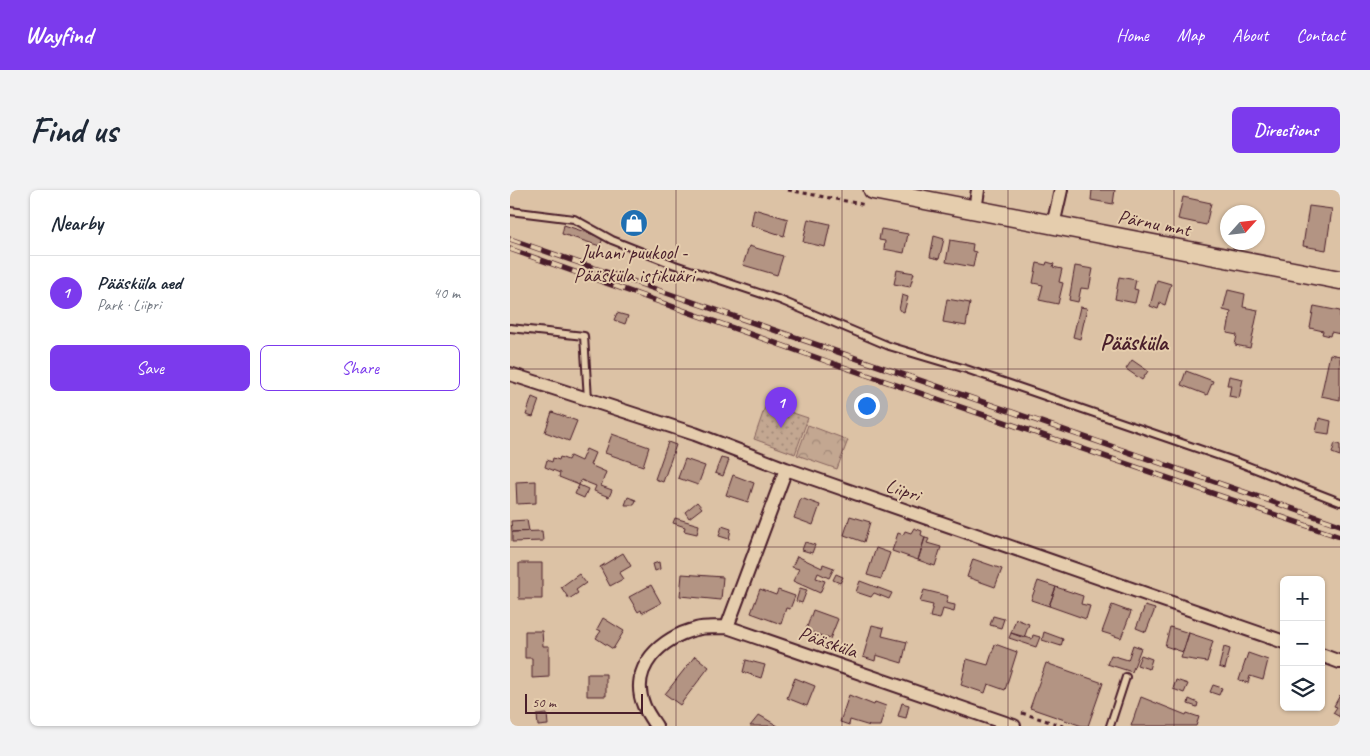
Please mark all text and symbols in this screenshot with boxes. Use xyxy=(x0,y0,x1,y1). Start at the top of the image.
text: Wayfind xyxy=(25,20,92,50)
text: Home xyxy=(1116,24,1149,46)
text: Map xyxy=(1177,24,1204,46)
text: About xyxy=(1232,24,1268,46)
text: Contact xyxy=(1296,24,1345,46)
button: Directions xyxy=(1232,107,1340,153)
text: Find us xyxy=(30,108,117,153)
street label: Pärnu mnt xyxy=(1116,204,1195,243)
north arrow xyxy=(1220,205,1265,250)
shop icon: Juhani puukool - Pääsküla istikuäri xyxy=(619,208,649,238)
text: Nearby xyxy=(50,210,103,236)
place label: Juhani puukool - Pääsküla istikuäri xyxy=(574,240,697,288)
text: Pääsküla aed xyxy=(97,271,182,295)
text: 1 xyxy=(62,283,70,303)
text: 40 m xyxy=(433,283,460,303)
text: Park · Liipri xyxy=(97,295,161,315)
district label: Pääsküla xyxy=(1100,329,1170,357)
button: Save xyxy=(50,345,250,391)
button: Share xyxy=(260,345,460,391)
pin: 1 xyxy=(765,387,797,428)
your location xyxy=(854,393,880,419)
street label: Liipri xyxy=(883,473,926,508)
map controls xyxy=(1280,576,1325,711)
button: + xyxy=(1280,576,1325,621)
street label: Pääsküla xyxy=(795,620,862,664)
button: − xyxy=(1280,621,1325,666)
button: layers xyxy=(1280,666,1325,711)
scale bar xyxy=(525,691,642,714)
text: 50 m xyxy=(532,694,556,711)

